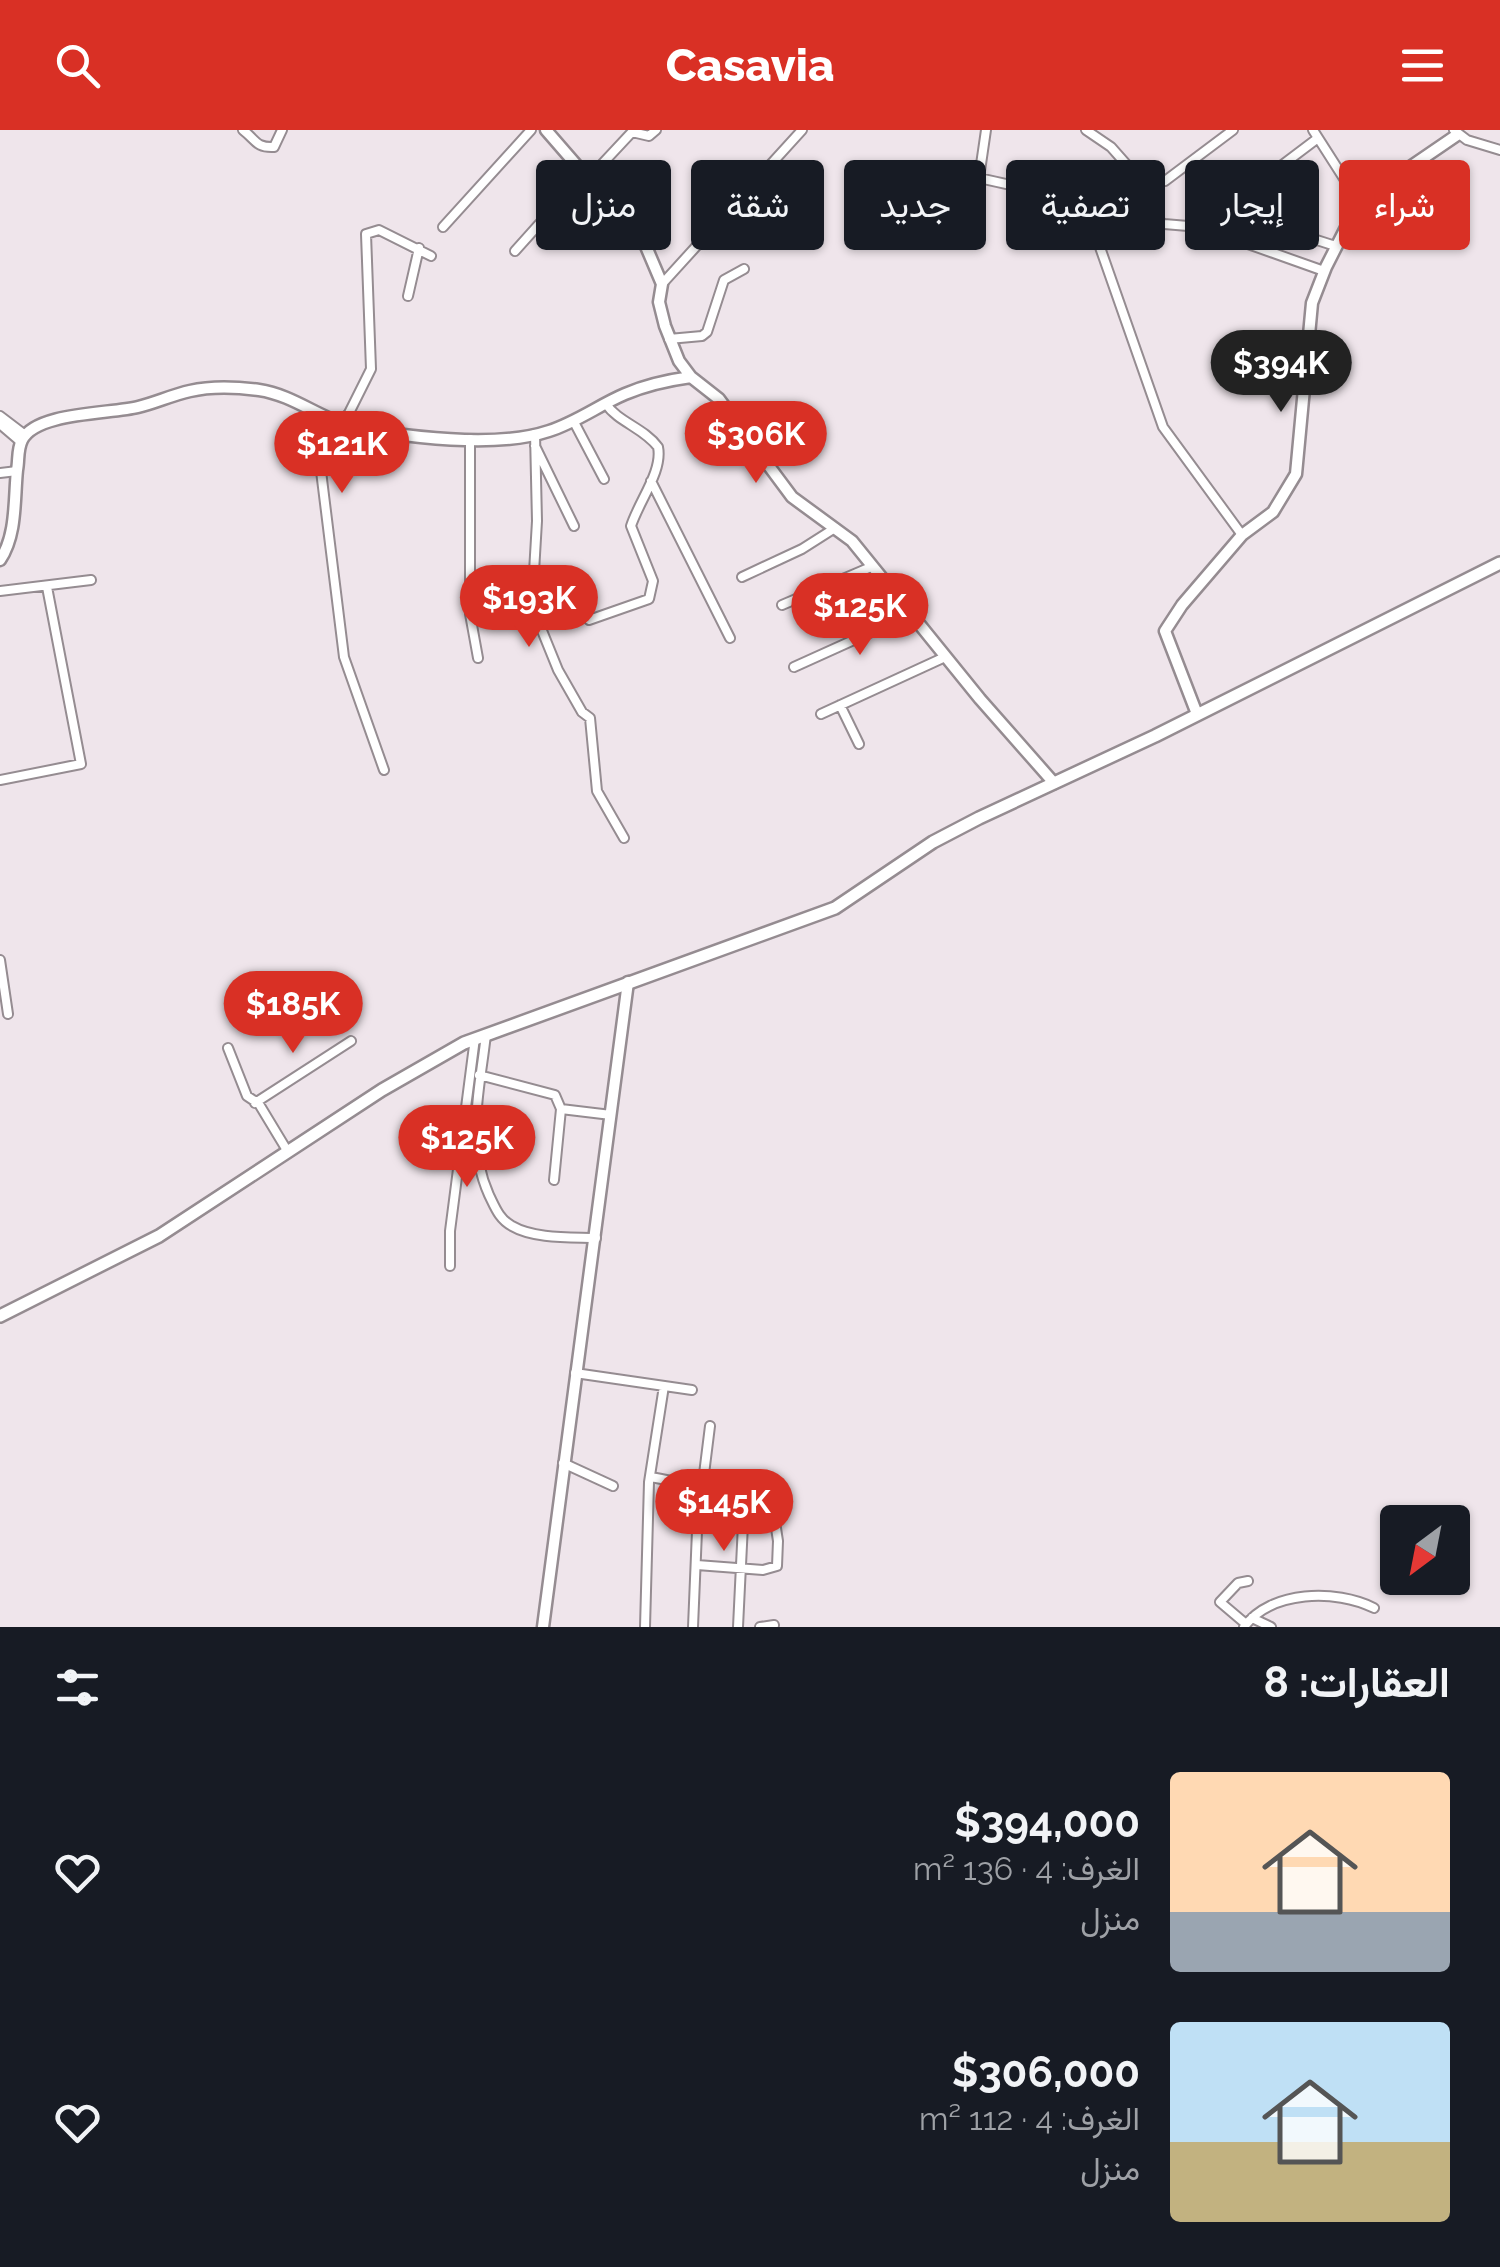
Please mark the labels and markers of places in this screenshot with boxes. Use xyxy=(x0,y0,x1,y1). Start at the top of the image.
pin: $394K xyxy=(1211,330,1351,415)
pin: $306K xyxy=(686,401,826,486)
pin: $121K xyxy=(272,411,412,496)
pin: $193K xyxy=(459,565,599,650)
pin: $125K xyxy=(790,573,930,658)
pin: $185K xyxy=(223,971,363,1056)
pin: $125K xyxy=(397,1105,537,1190)
pin: $145K xyxy=(654,1469,794,1554)

